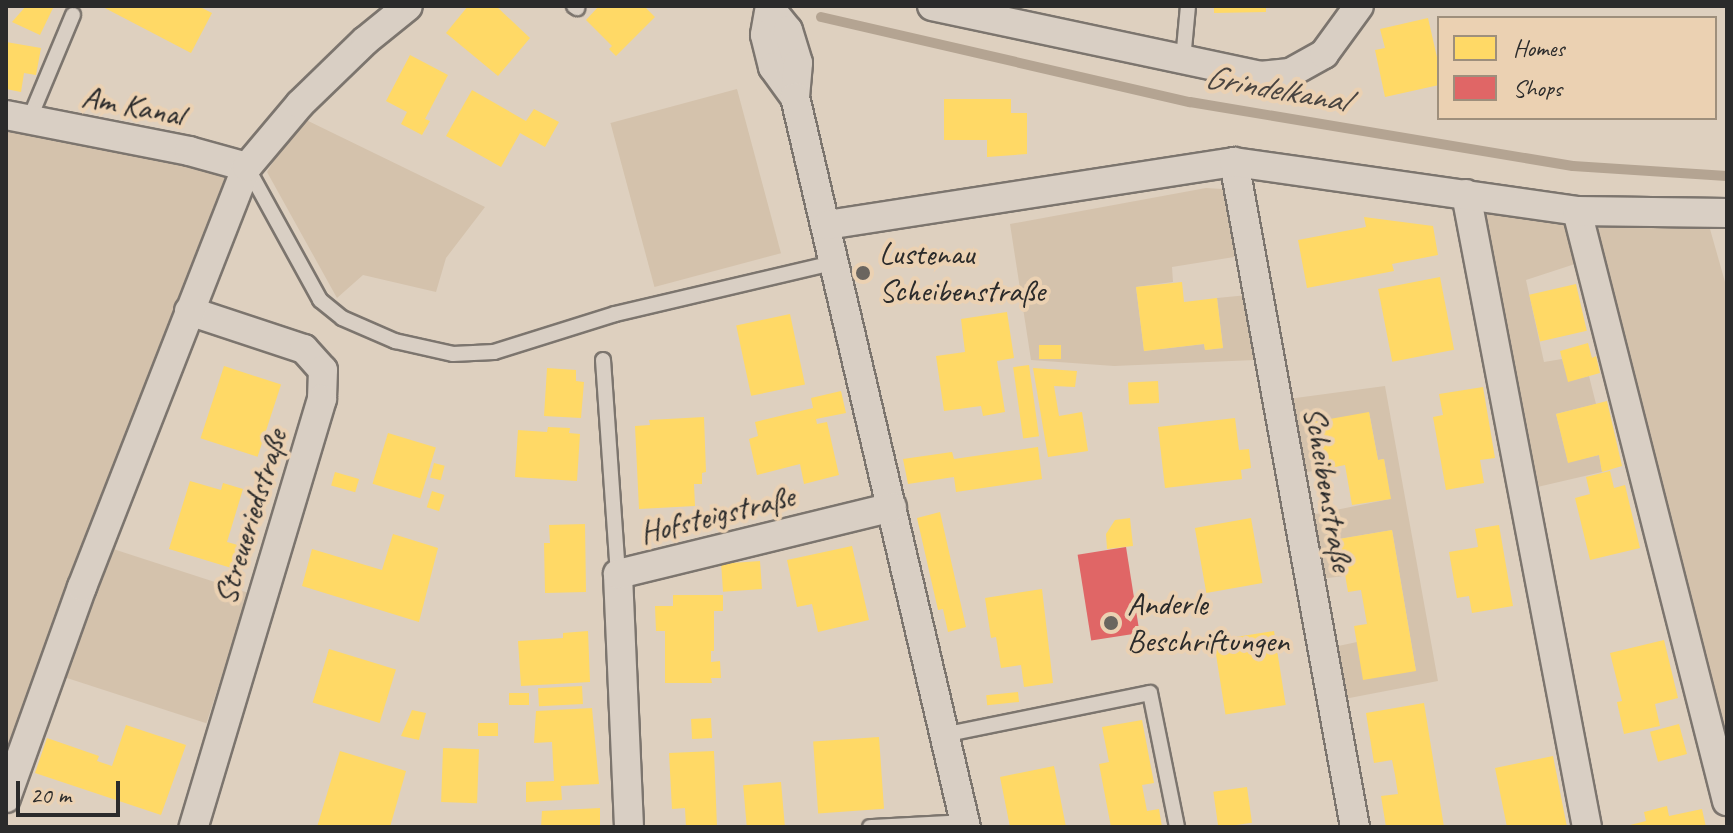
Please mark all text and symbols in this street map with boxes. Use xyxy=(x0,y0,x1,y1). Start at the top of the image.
legend xyxy=(1437,16,1717,120)
text: Homes xyxy=(1513,33,1564,63)
water label: Grindelkanal xyxy=(1202,55,1350,121)
text: Shops xyxy=(1513,73,1562,103)
street label: Am Kanal xyxy=(79,77,187,135)
place label: Lustenau Scheibenstraße xyxy=(879,236,1045,311)
marker: Lustenau Scheibenstraße xyxy=(854,264,872,282)
street label: Scheibenstraße xyxy=(1295,404,1361,574)
street label: Streueriedstraße xyxy=(206,425,296,609)
street label: Hofsteigstraße xyxy=(636,477,798,553)
place label: Anderle Beschriftungen xyxy=(1127,586,1289,661)
marker: Anderle Beschriftungen xyxy=(1102,614,1120,632)
scale bar xyxy=(20,765,124,815)
text: 20 m xyxy=(30,780,71,810)

